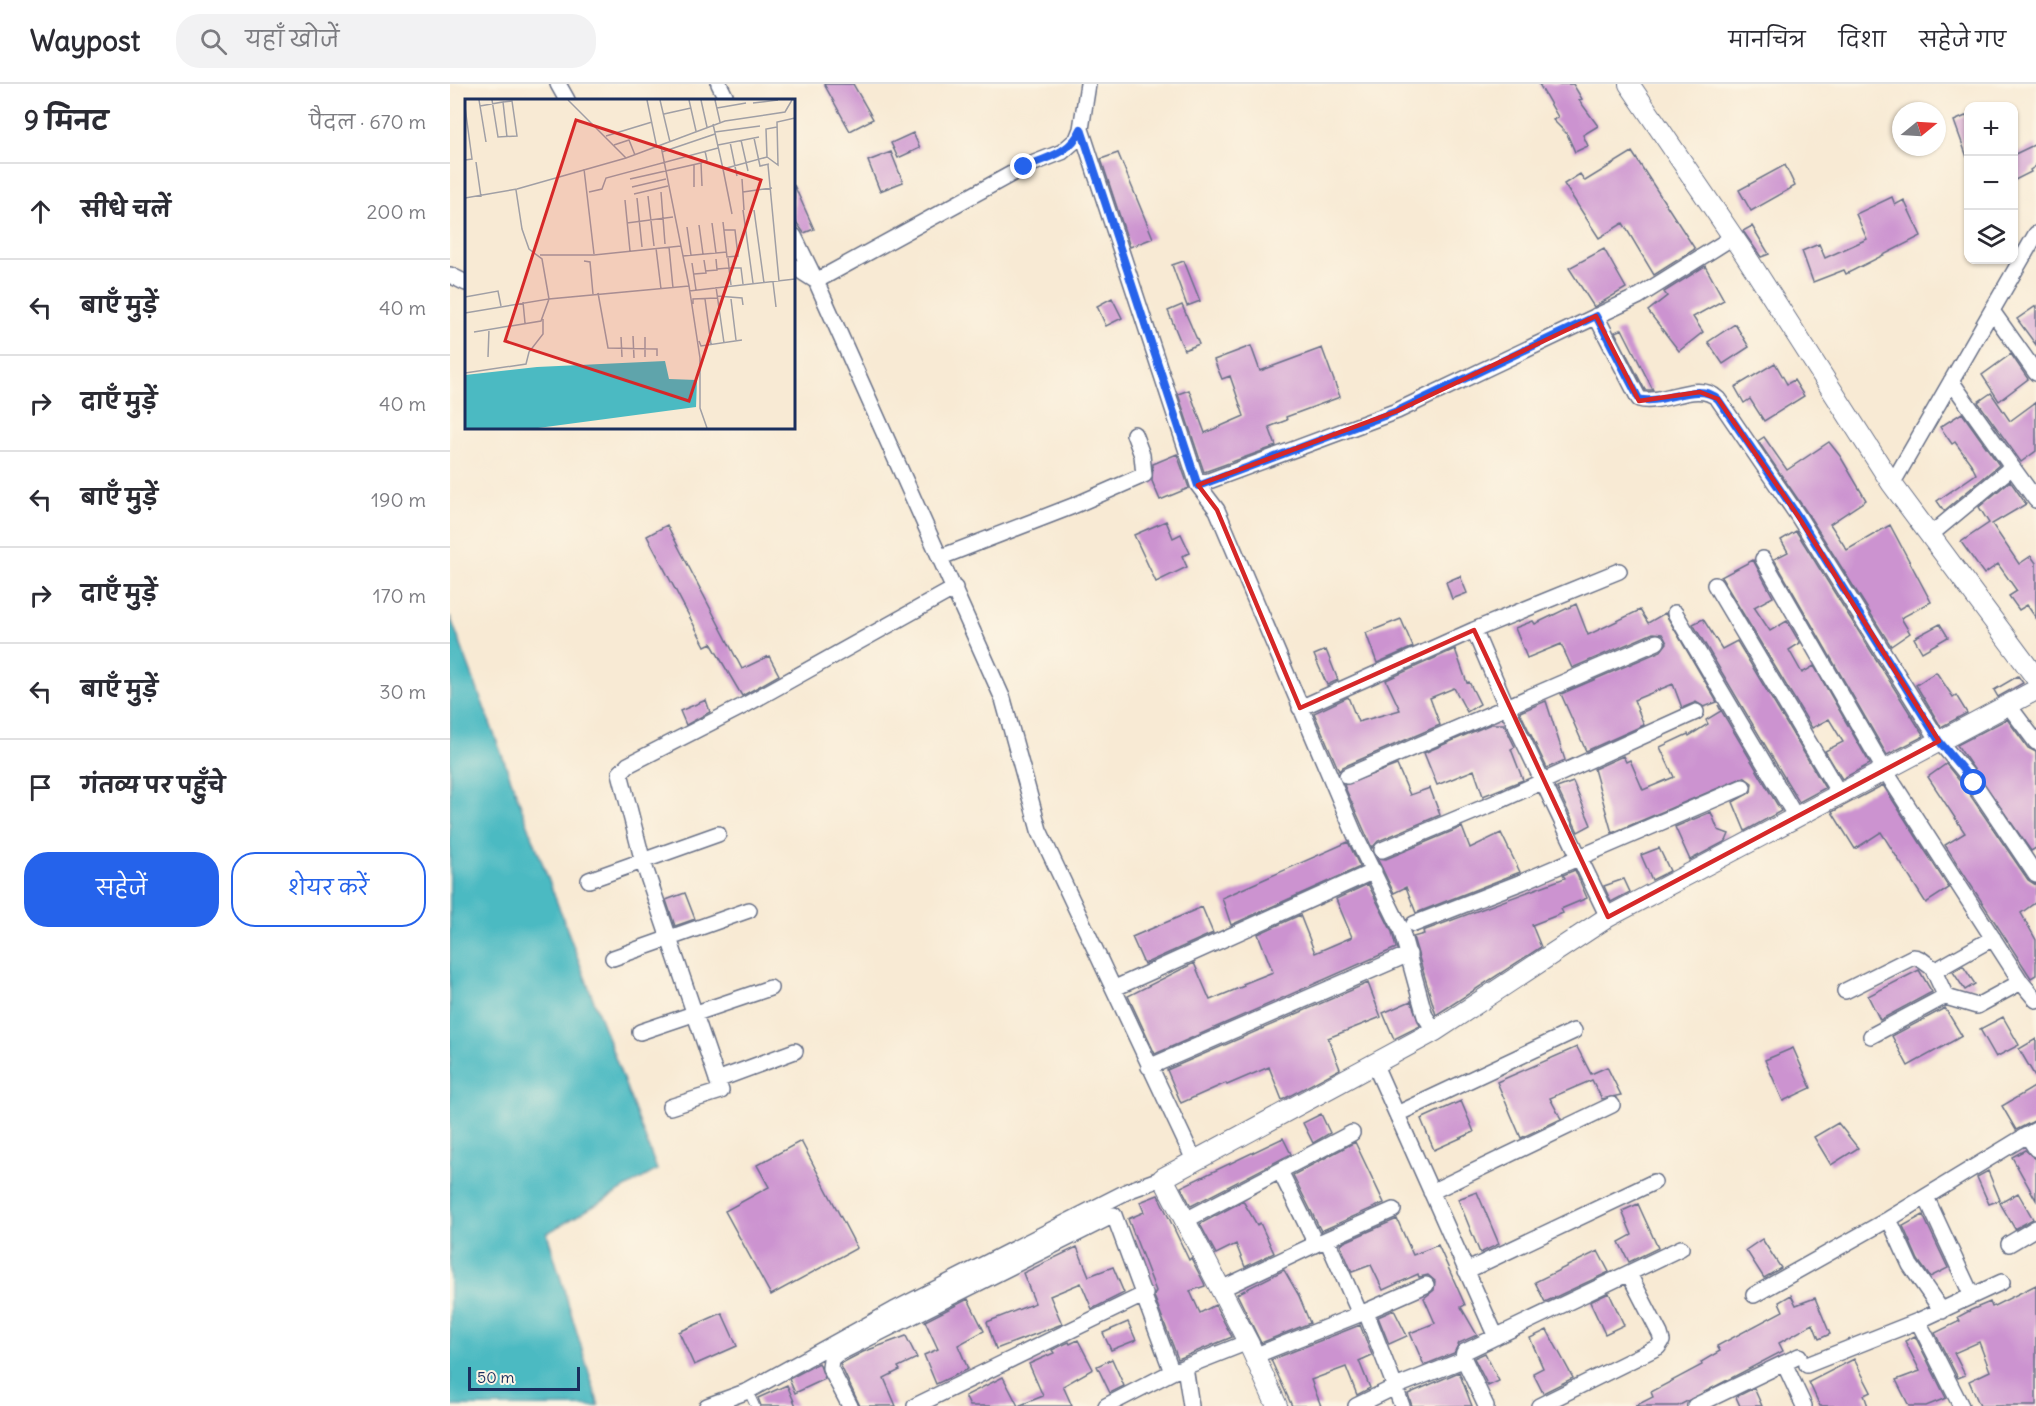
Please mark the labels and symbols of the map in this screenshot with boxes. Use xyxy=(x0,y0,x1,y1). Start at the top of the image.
inset map xyxy=(465,99,795,429)
north arrow xyxy=(1892,102,1946,156)
route end xyxy=(1010,153,1036,179)
route start xyxy=(1960,769,1986,795)
scale bar xyxy=(468,1364,580,1392)

